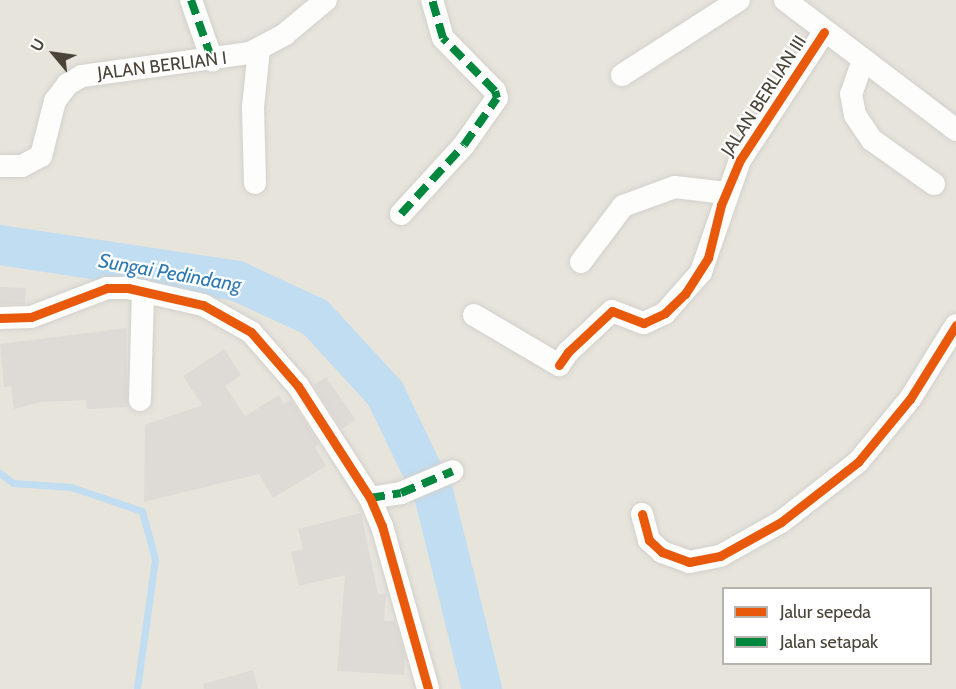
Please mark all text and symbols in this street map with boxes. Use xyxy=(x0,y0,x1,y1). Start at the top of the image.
north arrow xyxy=(24,24,84,84)
street label: JALAN BERLIAN III xyxy=(717,32,811,160)
text: U xyxy=(27,35,49,55)
street label: JALAN BERLIAN I xyxy=(96,47,228,85)
water label: Sungai Pedindang xyxy=(97,249,243,297)
legend xyxy=(722,587,932,665)
text: Jalur sepeda xyxy=(780,601,871,623)
text: Jalan setapak xyxy=(780,631,878,653)

